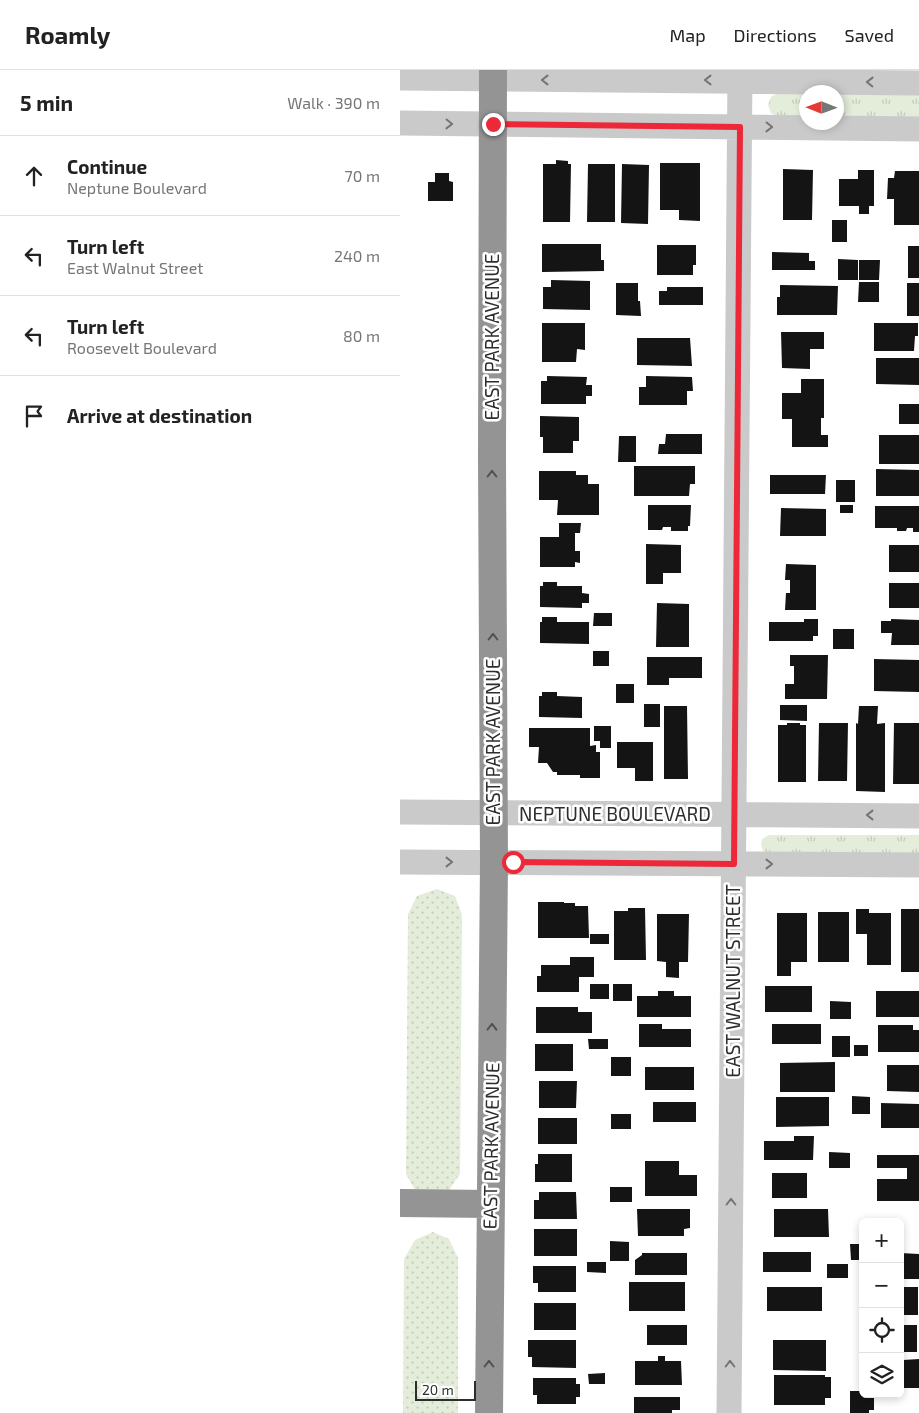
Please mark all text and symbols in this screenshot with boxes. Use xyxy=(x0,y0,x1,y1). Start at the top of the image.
text: Roamly xyxy=(25,20,110,49)
text: Map xyxy=(669,24,706,46)
text: Directions xyxy=(734,24,817,46)
text: Saved xyxy=(845,24,894,46)
one-way arrow xyxy=(541,74,549,85)
one-way arrow xyxy=(704,75,712,85)
one-way arrow xyxy=(866,77,874,87)
north arrow xyxy=(799,85,844,130)
text: 5 min xyxy=(20,90,73,115)
text: Walk · 390 m xyxy=(287,93,380,112)
route end xyxy=(482,113,505,136)
one-way arrow xyxy=(445,118,453,129)
one-way arrow xyxy=(765,122,773,132)
text: Continue xyxy=(67,155,147,178)
icon: ahead xyxy=(20,162,48,190)
text: 70 m xyxy=(345,166,380,185)
text: Neptune Boulevard xyxy=(67,178,207,197)
text: Turn left xyxy=(67,235,144,258)
icon: left xyxy=(20,242,48,270)
text: 240 m xyxy=(334,246,380,265)
street label: EAST PARK AVENUE xyxy=(480,254,503,420)
text: East Walnut Street xyxy=(67,258,203,277)
text: Turn left xyxy=(67,315,144,338)
icon: left xyxy=(20,322,48,350)
text: 80 m xyxy=(343,326,380,345)
text: Roosevelt Boulevard xyxy=(67,338,217,357)
icon: arrive xyxy=(20,402,48,430)
text: Arrive at destination xyxy=(67,404,252,427)
one-way arrow xyxy=(487,470,497,478)
one-way arrow xyxy=(488,633,498,640)
street label: EAST PARK AVENUE xyxy=(481,659,504,825)
street label: NEPTUNE BOULEVARD xyxy=(519,802,711,825)
one-way arrow xyxy=(866,810,874,821)
route start xyxy=(502,851,525,874)
one-way arrow xyxy=(445,857,453,867)
one-way arrow xyxy=(765,859,773,869)
street label: EAST WALNUT STREET xyxy=(721,884,744,1078)
one-way arrow xyxy=(487,1023,497,1030)
street label: EAST PARK AVENUE xyxy=(478,1062,503,1230)
one-way arrow xyxy=(726,1198,736,1206)
map controls xyxy=(859,1218,904,1398)
button: + xyxy=(859,1218,904,1263)
button: − xyxy=(859,1263,904,1308)
button: locate xyxy=(859,1308,904,1353)
button: layers xyxy=(859,1353,904,1398)
one-way arrow xyxy=(484,1360,494,1368)
one-way arrow xyxy=(725,1360,735,1368)
scale bar xyxy=(415,1378,476,1401)
text: 20 m xyxy=(422,1381,454,1398)

